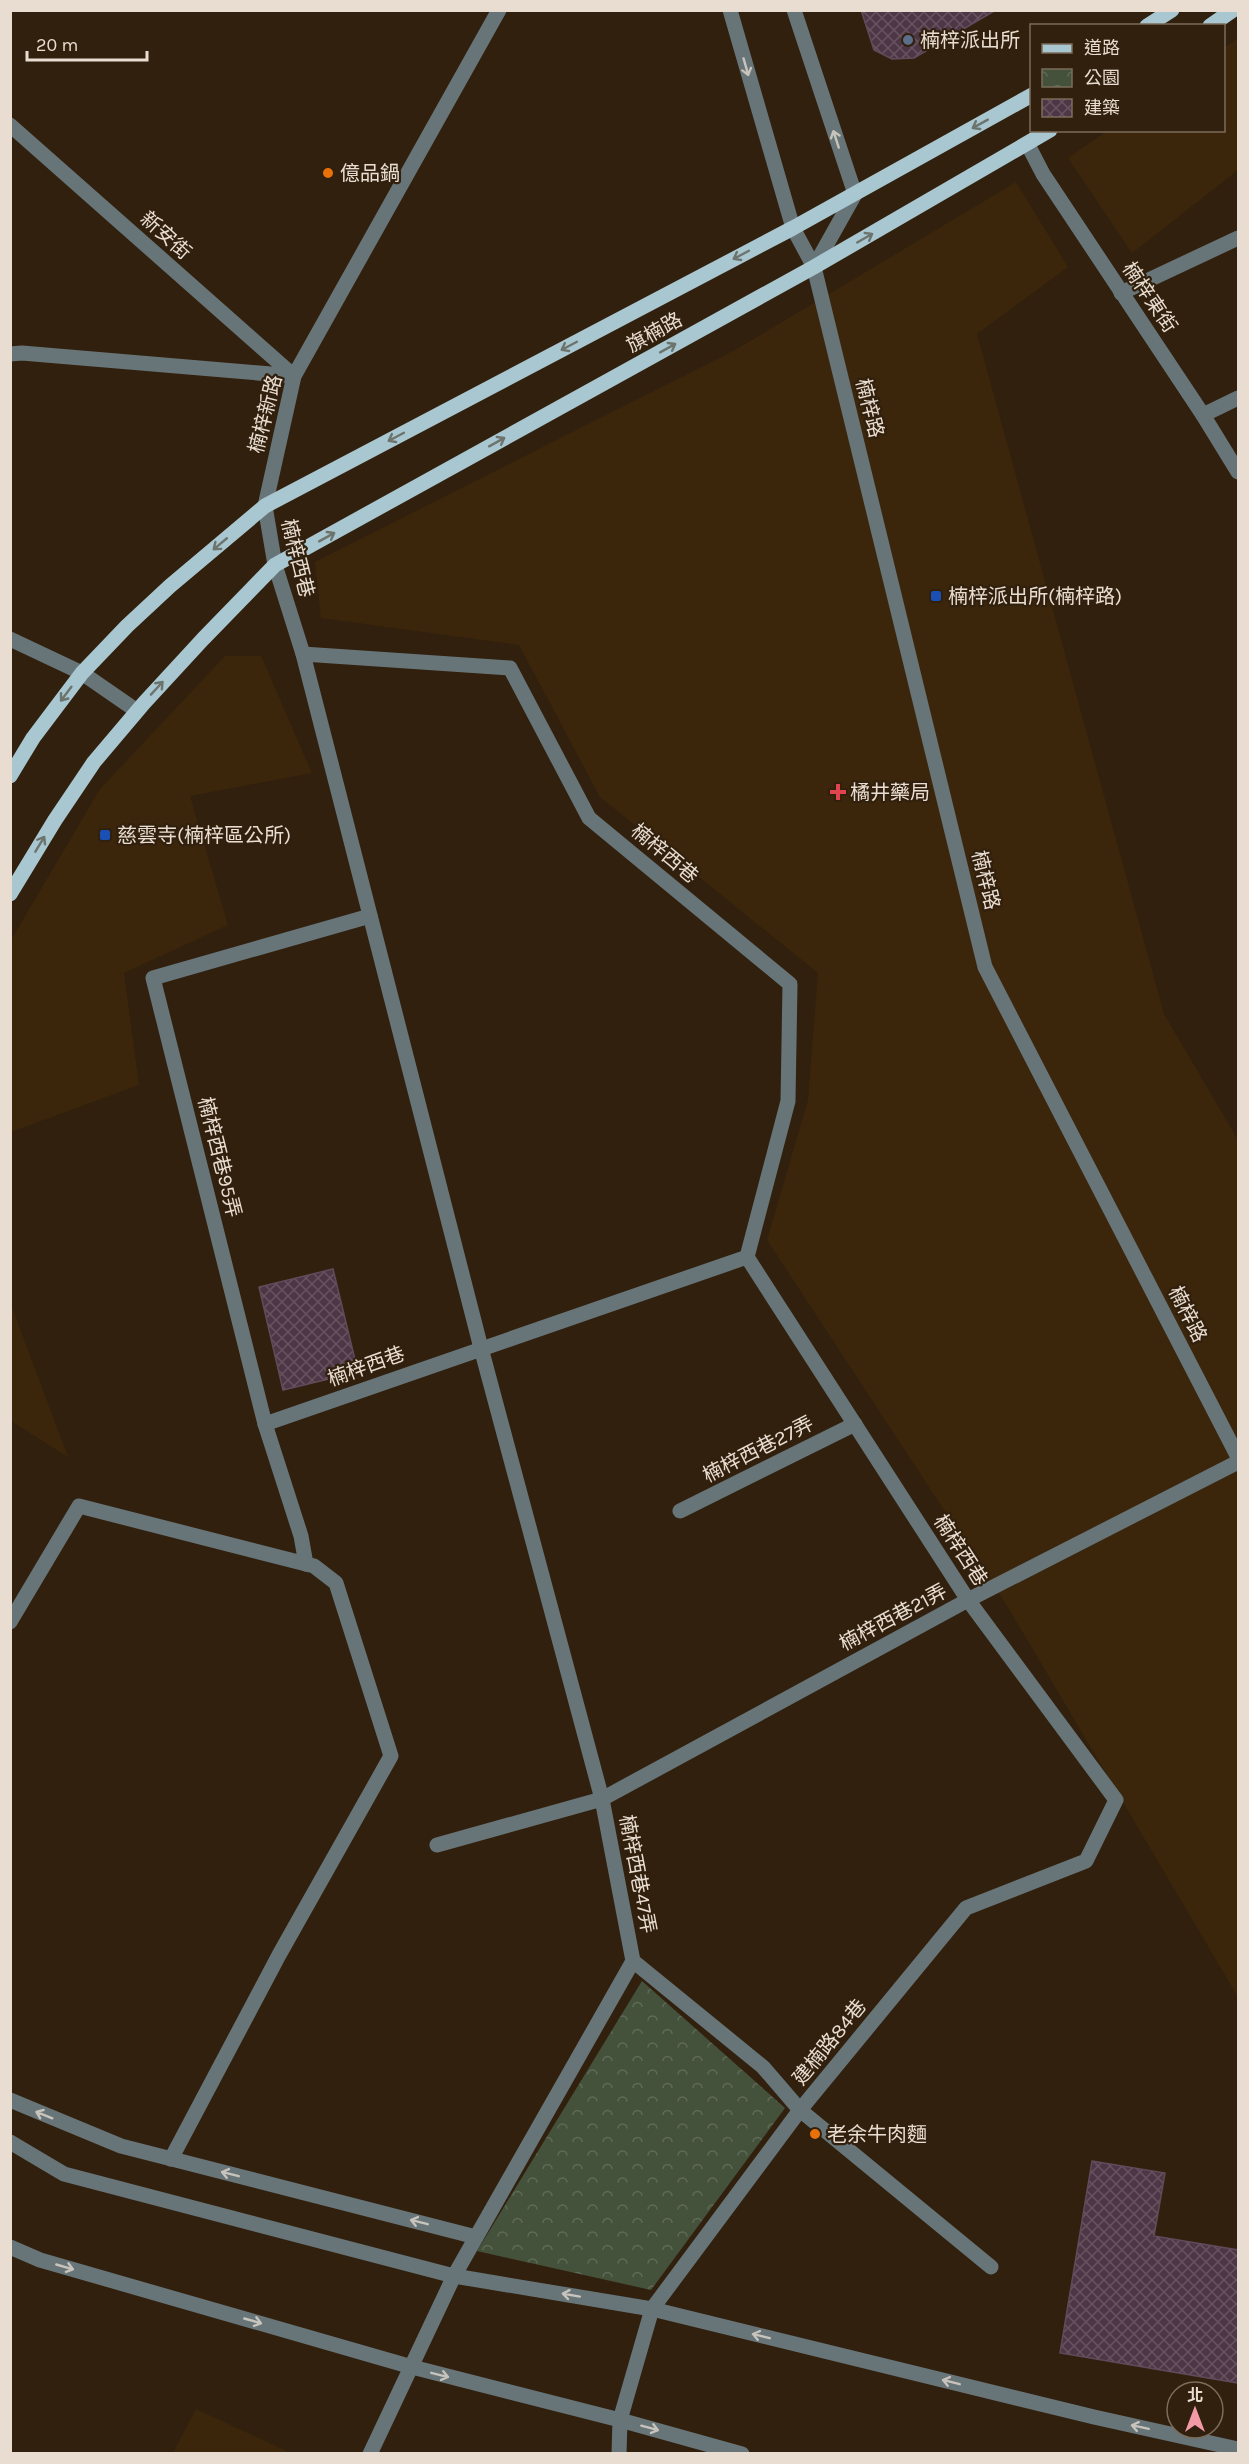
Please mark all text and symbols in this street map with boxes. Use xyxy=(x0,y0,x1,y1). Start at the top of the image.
scale bar xyxy=(27,24,147,62)
legend xyxy=(1030,24,1225,132)
place label: 楠梓派出所 xyxy=(920,29,1020,52)
marker: 楠梓派出所 xyxy=(901,33,915,47)
text: 20 m xyxy=(36,34,78,56)
text: 道路 xyxy=(1084,37,1120,59)
one-way arrow xyxy=(741,57,752,76)
text: 公園 xyxy=(1084,67,1120,89)
text: 建築 xyxy=(1084,97,1120,119)
one-way arrow xyxy=(972,119,990,130)
one-way arrow xyxy=(830,130,841,149)
place label: 億品鍋 xyxy=(340,162,400,185)
marker: 億品鍋 xyxy=(321,166,335,180)
street label: 新安街 xyxy=(136,207,196,264)
one-way arrow xyxy=(856,232,873,244)
one-way arrow xyxy=(733,249,750,261)
street label: 楠梓東街 xyxy=(1118,258,1181,337)
street label: 旗楠路 xyxy=(622,308,686,357)
one-way arrow xyxy=(560,341,578,352)
one-way arrow xyxy=(659,342,676,354)
street label: 楠梓新路 xyxy=(245,373,286,456)
street label: 楠梓路 xyxy=(851,376,888,440)
one-way arrow xyxy=(388,431,405,443)
one-way arrow xyxy=(488,436,505,448)
street label: 楠梓西巷 xyxy=(277,517,318,600)
one-way arrow xyxy=(317,531,335,542)
one-way arrow xyxy=(212,537,228,550)
place label: 楠梓派出所(楠梓路) xyxy=(948,585,1122,608)
marker: 楠梓派出所(楠梓路) xyxy=(929,589,943,603)
one-way arrow xyxy=(150,681,164,696)
one-way arrow xyxy=(60,686,72,702)
place label: 橘井藥局 xyxy=(850,781,930,804)
marker: 橘井藥局 xyxy=(831,785,845,799)
street label: 楠梓西巷 xyxy=(627,819,703,888)
place label: 慈雲寺(楠梓區公所) xyxy=(117,824,291,847)
marker: 慈雲寺(楠梓區公所) xyxy=(98,828,112,842)
one-way arrow xyxy=(35,836,47,853)
street label: 楠梓路 xyxy=(967,848,1004,912)
street label: 楠梓西巷95弄 xyxy=(193,1095,246,1220)
street label: 楠梓路 xyxy=(1164,1282,1211,1346)
street label: 楠梓西巷 xyxy=(325,1342,408,1391)
street label: 楠梓西巷27弄 xyxy=(699,1412,817,1487)
street label: 楠梓西巷 xyxy=(929,1510,992,1590)
street label: 楠梓西巷21弄 xyxy=(836,1580,951,1655)
street label: 楠梓西巷47弄 xyxy=(615,1813,660,1935)
street label: 建楠路84巷 xyxy=(788,1995,871,2090)
one-way arrow xyxy=(36,2109,54,2120)
place label: 老余牛肉麵 xyxy=(827,2123,927,2146)
marker: 老余牛肉麵 xyxy=(808,2127,822,2141)
one-way arrow xyxy=(221,2168,240,2179)
one-way arrow xyxy=(410,2216,429,2228)
one-way arrow xyxy=(55,2262,74,2273)
one-way arrow xyxy=(561,2290,581,2301)
one-way arrow xyxy=(243,2316,262,2327)
one-way arrow xyxy=(752,2329,771,2341)
one-way arrow xyxy=(430,2369,449,2381)
one-way arrow xyxy=(941,2376,960,2388)
north arrow xyxy=(1165,2380,1225,2440)
text: 北 xyxy=(1187,2386,1203,2405)
one-way arrow xyxy=(1131,2421,1150,2433)
one-way arrow xyxy=(640,2423,659,2434)

